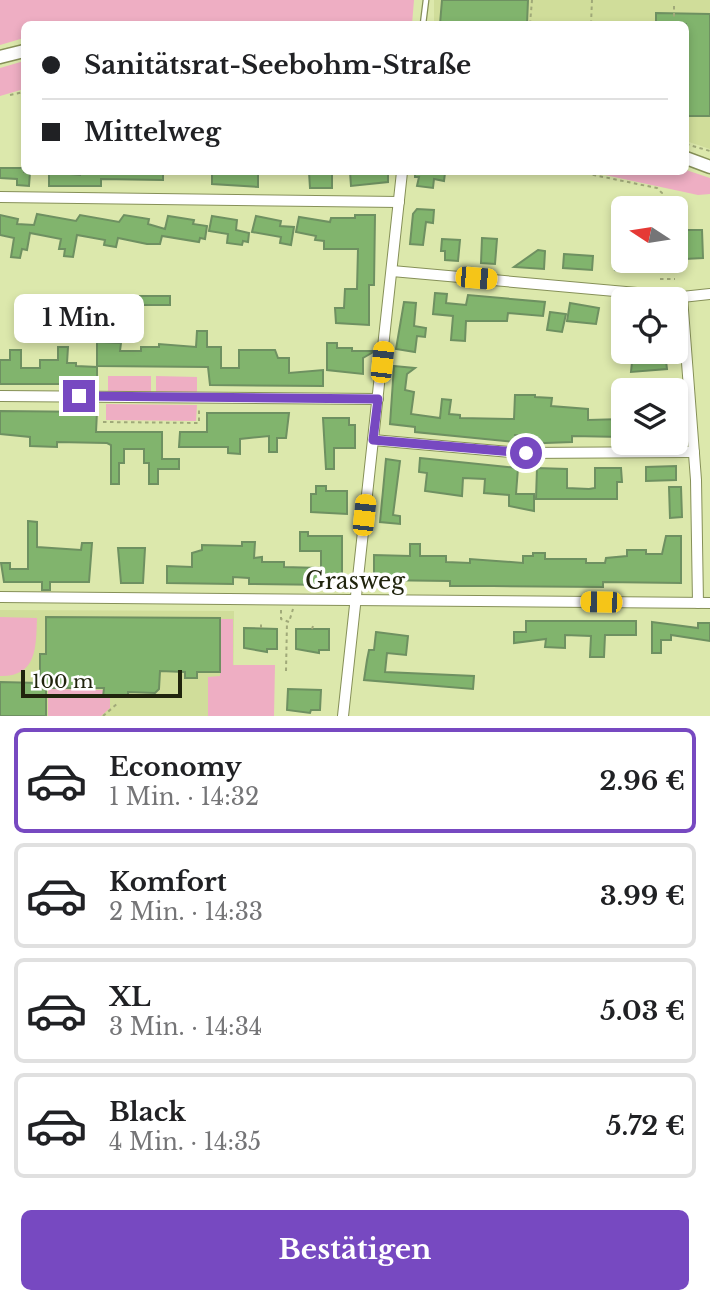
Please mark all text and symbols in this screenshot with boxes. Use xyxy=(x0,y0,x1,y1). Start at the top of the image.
text: Sanitätsrat-Seebohm-Straße xyxy=(84,49,471,81)
text: Mittelweg xyxy=(84,116,221,148)
north arrow xyxy=(611,196,688,273)
map controls xyxy=(611,196,688,455)
car xyxy=(455,266,498,290)
button: locate xyxy=(611,287,688,364)
callout: 1 Min. xyxy=(14,294,144,344)
text: 1 Min. xyxy=(42,304,116,332)
car xyxy=(370,340,395,384)
button: layers xyxy=(611,378,688,455)
route end xyxy=(63,380,95,412)
route start xyxy=(510,437,542,469)
car xyxy=(352,493,377,537)
street label: Grasweg xyxy=(305,567,405,595)
car xyxy=(580,591,623,613)
scale bar xyxy=(21,667,182,699)
text: 100 m xyxy=(32,670,93,693)
icon: car xyxy=(25,749,88,812)
text: Economy xyxy=(109,751,242,783)
text: 2.96 € xyxy=(600,765,685,797)
text: 1 Min. · 14:32 xyxy=(109,783,259,811)
icon: car xyxy=(25,864,88,927)
text: Komfort xyxy=(109,866,227,898)
text: 3.99 € xyxy=(600,880,685,912)
text: 2 Min. · 14:33 xyxy=(109,898,263,926)
icon: car xyxy=(25,979,88,1042)
text: XL xyxy=(109,981,151,1013)
text: 5.03 € xyxy=(600,995,685,1027)
text: 3 Min. · 14:34 xyxy=(109,1013,262,1041)
icon: car xyxy=(25,1094,88,1157)
text: Black xyxy=(109,1096,186,1128)
text: 5.72 € xyxy=(606,1110,685,1142)
text: 4 Min. · 14:35 xyxy=(109,1128,261,1156)
button: Bestätigen xyxy=(21,1210,689,1290)

